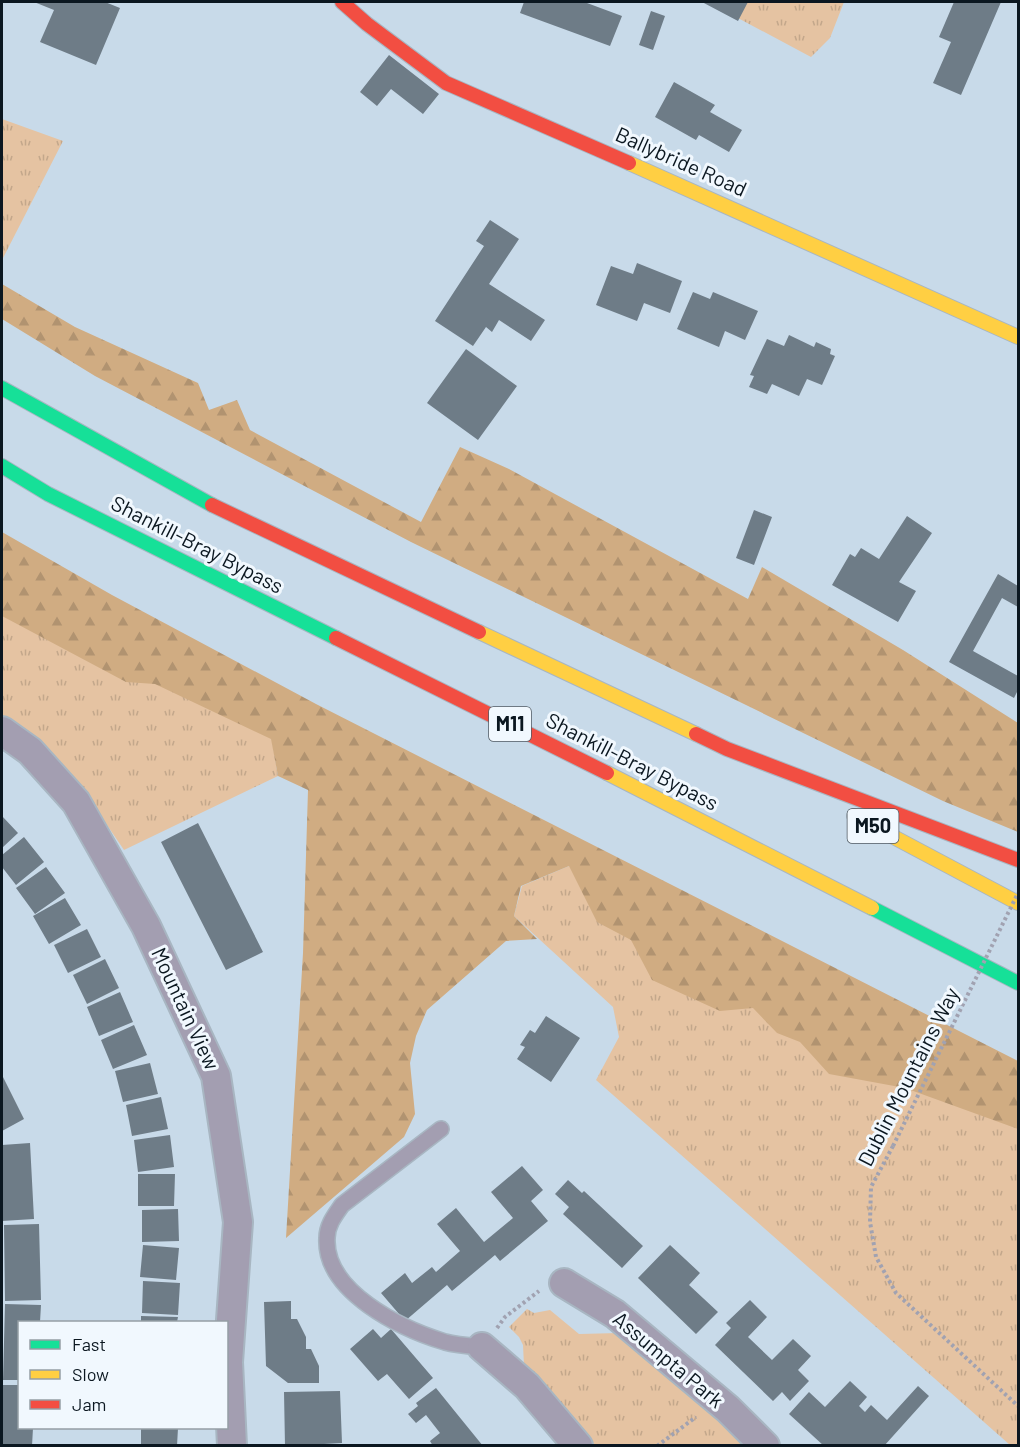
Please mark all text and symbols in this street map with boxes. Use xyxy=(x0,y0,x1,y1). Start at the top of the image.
street label: Ballybride Road xyxy=(612,121,751,201)
street label: Shankill-Bray Bypass xyxy=(108,489,288,598)
street label: Shankill-Bray Bypass xyxy=(543,706,723,815)
road number: M11 xyxy=(489,707,531,741)
road number: M50 xyxy=(848,809,898,843)
street label: Mountain View xyxy=(147,943,226,1074)
street label: Dublin Mountains Way xyxy=(852,983,964,1170)
street label: Assumpta Park xyxy=(609,1305,729,1412)
legend xyxy=(18,1321,228,1429)
text: Fast xyxy=(72,1333,106,1355)
text: Slow xyxy=(72,1363,109,1385)
text: Jam xyxy=(72,1393,106,1415)

